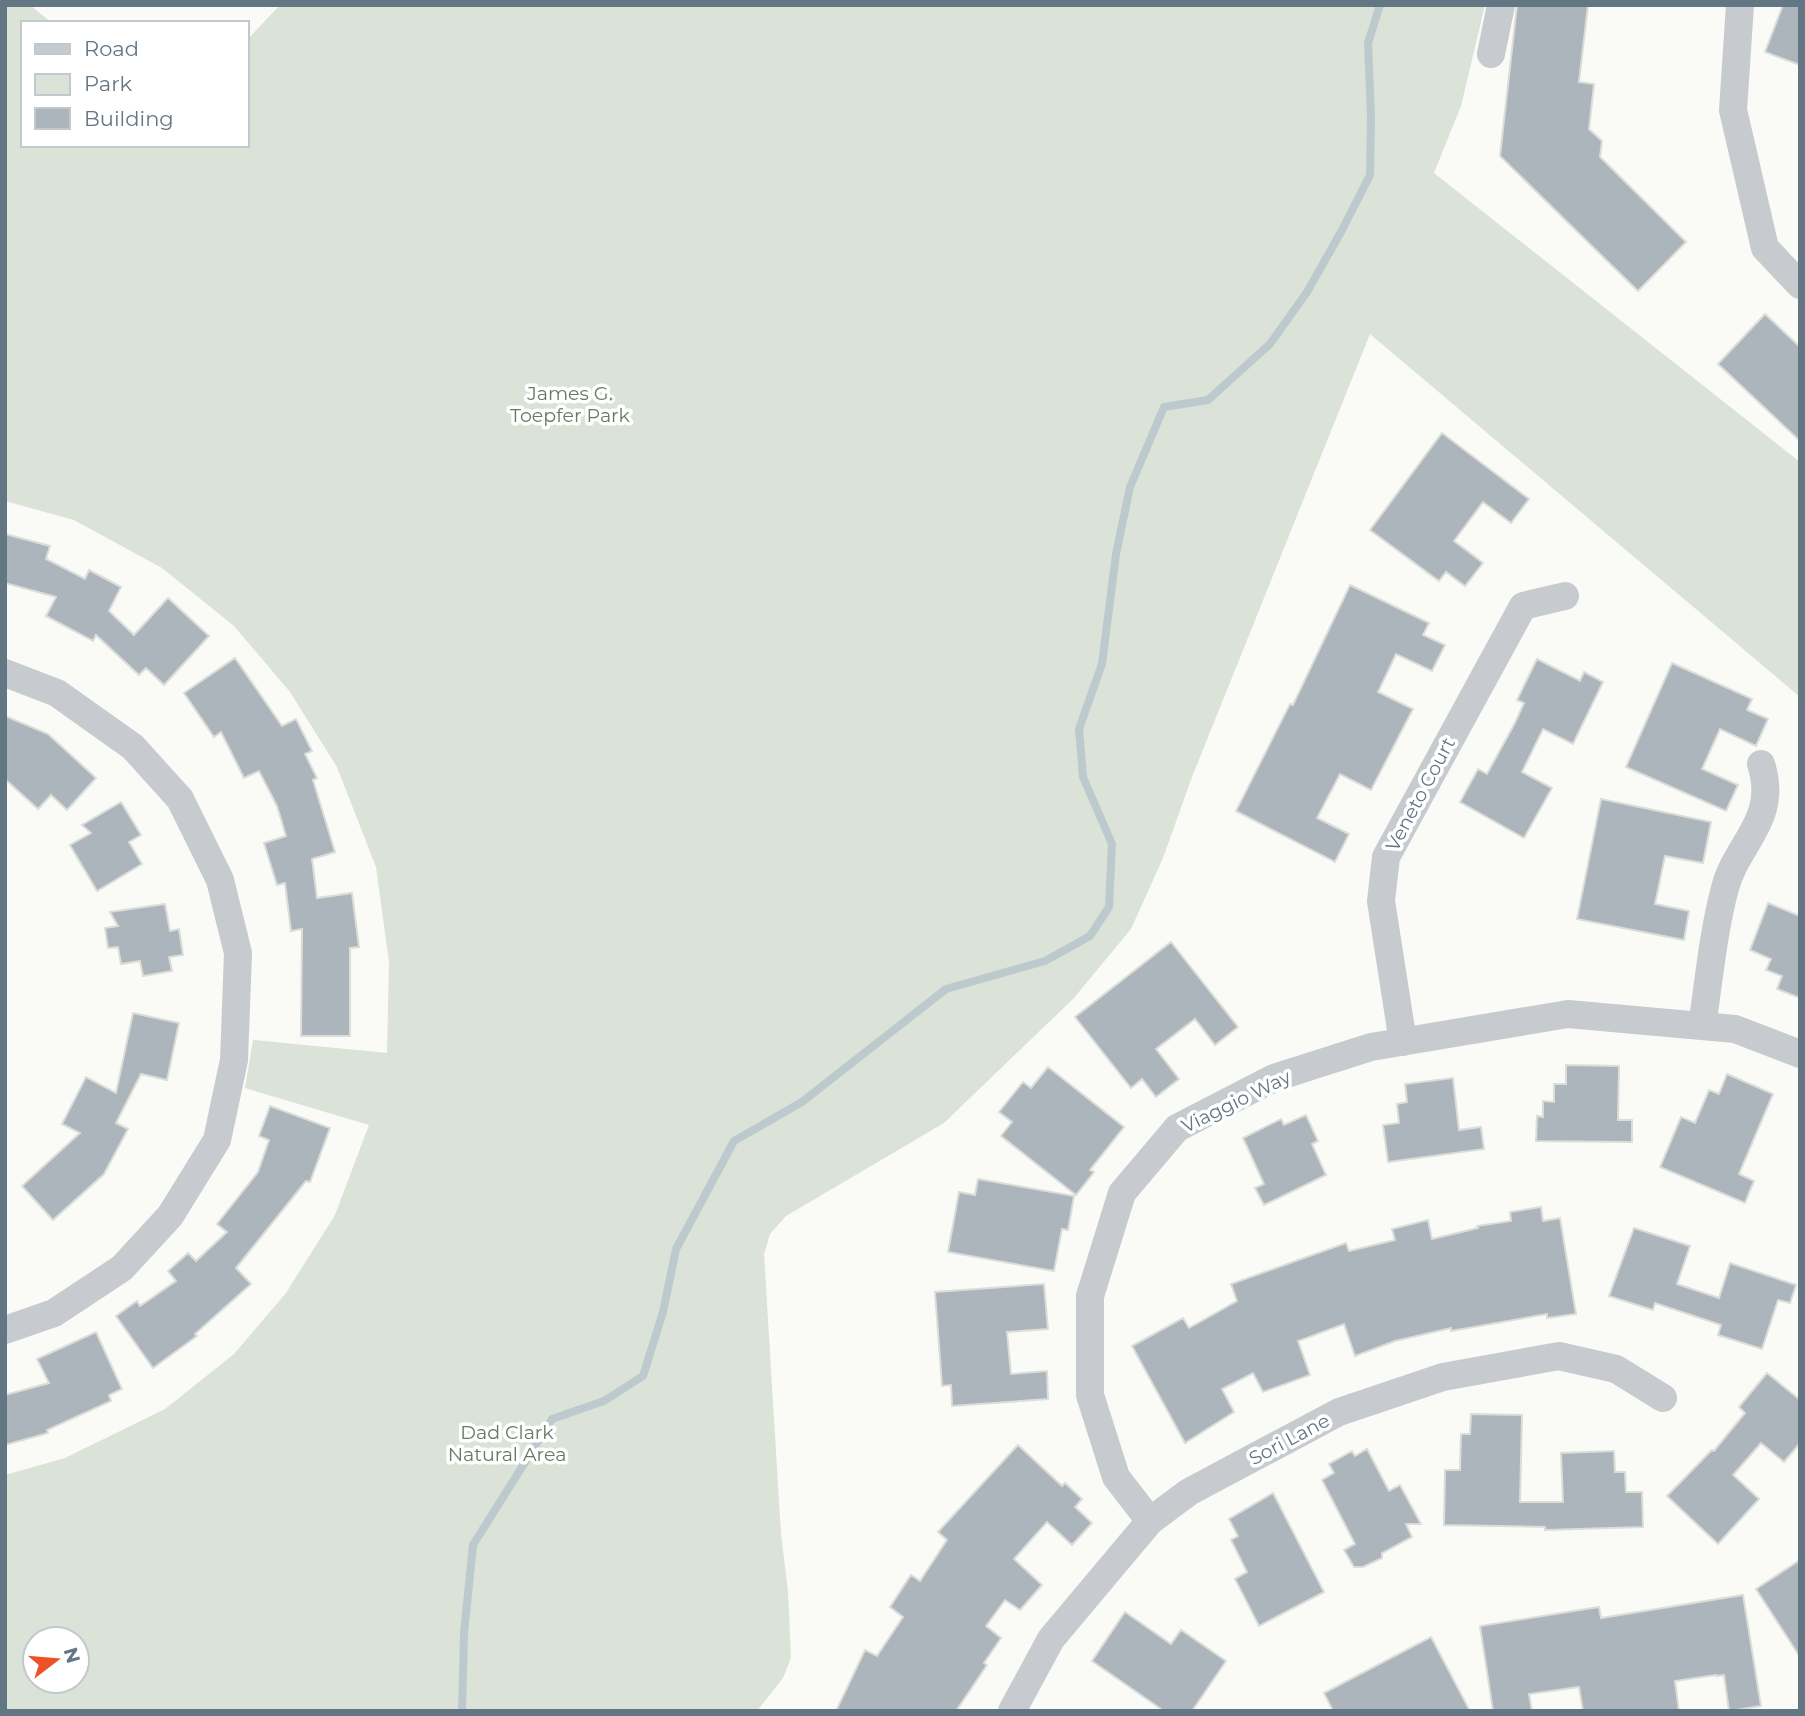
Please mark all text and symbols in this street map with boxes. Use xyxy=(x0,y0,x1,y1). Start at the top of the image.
legend xyxy=(21,21,248,147)
text: Road xyxy=(84,36,139,61)
text: Park xyxy=(84,71,132,96)
text: Building xyxy=(84,106,174,131)
park label: James G. Toepfer Park xyxy=(510,382,631,427)
street label: Veneto Court xyxy=(1381,733,1460,855)
street label: Viaggio Way xyxy=(1178,1065,1295,1138)
street label: Sori Lane xyxy=(1245,1409,1333,1470)
park label: Dad Clark Natural Area xyxy=(448,1421,566,1466)
north arrow xyxy=(21,1625,91,1695)
text: N xyxy=(59,1645,85,1666)

